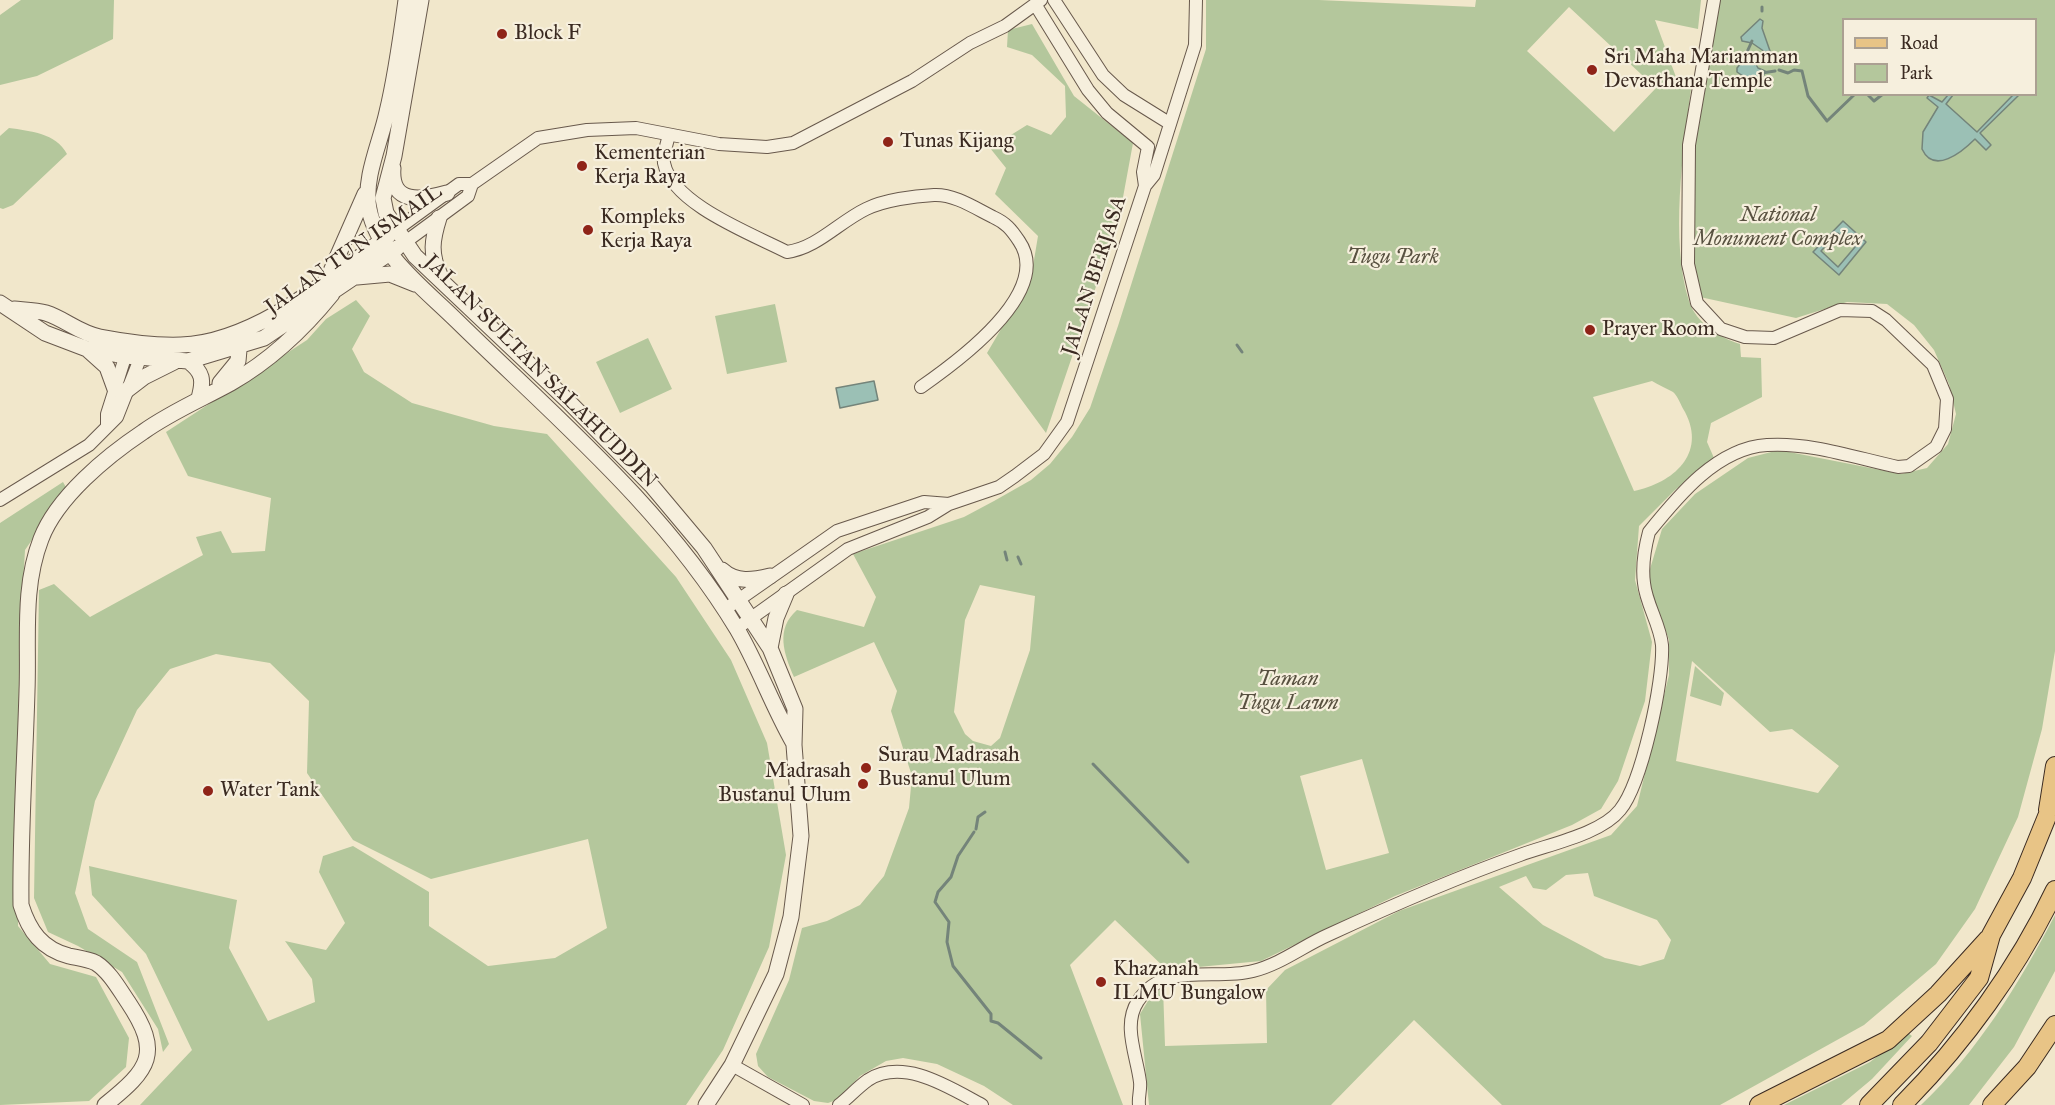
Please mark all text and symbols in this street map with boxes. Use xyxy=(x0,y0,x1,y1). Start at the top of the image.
legend xyxy=(1842,18,2037,96)
place label: Block F xyxy=(514,21,581,47)
marker: Block F xyxy=(495,27,509,41)
text: Road xyxy=(1900,32,1938,54)
place label: Sri Maha Mariamman Devasthana Temple xyxy=(1604,45,1798,95)
text: Park xyxy=(1900,62,1933,84)
marker: Sri Maha Mariamman Devasthana Temple xyxy=(1585,63,1599,77)
place label: Tunas Kijang xyxy=(900,129,1013,155)
marker: Tunas Kijang xyxy=(881,135,895,149)
place label: Kementerian Kerja Raya xyxy=(594,141,705,191)
marker: Kementerian Kerja Raya xyxy=(575,159,589,173)
street label: JALAN TUN ISMAIL xyxy=(261,180,447,320)
street label: JALAN BERJASA xyxy=(1057,193,1133,359)
park label: National Monument Complex xyxy=(1694,203,1862,253)
place label: Kompleks Kerja Raya xyxy=(600,205,692,255)
marker: Kompleks Kerja Raya xyxy=(581,223,595,237)
park label: Tugu Park xyxy=(1347,245,1439,271)
street label: JALAN SULTAN SALAHUDDIN xyxy=(418,250,662,494)
place label: Prayer Room xyxy=(1602,317,1715,343)
marker: Prayer Room xyxy=(1583,323,1597,337)
park label: Taman Tugu Lawn xyxy=(1238,667,1338,717)
place label: Surau Madrasah Bustanul Ulum xyxy=(878,743,1020,793)
place label: Madrasah Bustanul Ulum xyxy=(718,759,851,809)
marker: Surau Madrasah Bustanul Ulum xyxy=(859,761,873,775)
marker: Madrasah Bustanul Ulum xyxy=(856,777,870,791)
place label: Water Tank xyxy=(220,778,319,804)
marker: Water Tank xyxy=(201,784,215,798)
place label: Khazanah ILMU Bungalow xyxy=(1113,957,1265,1007)
marker: Khazanah ILMU Bungalow xyxy=(1094,975,1108,989)

